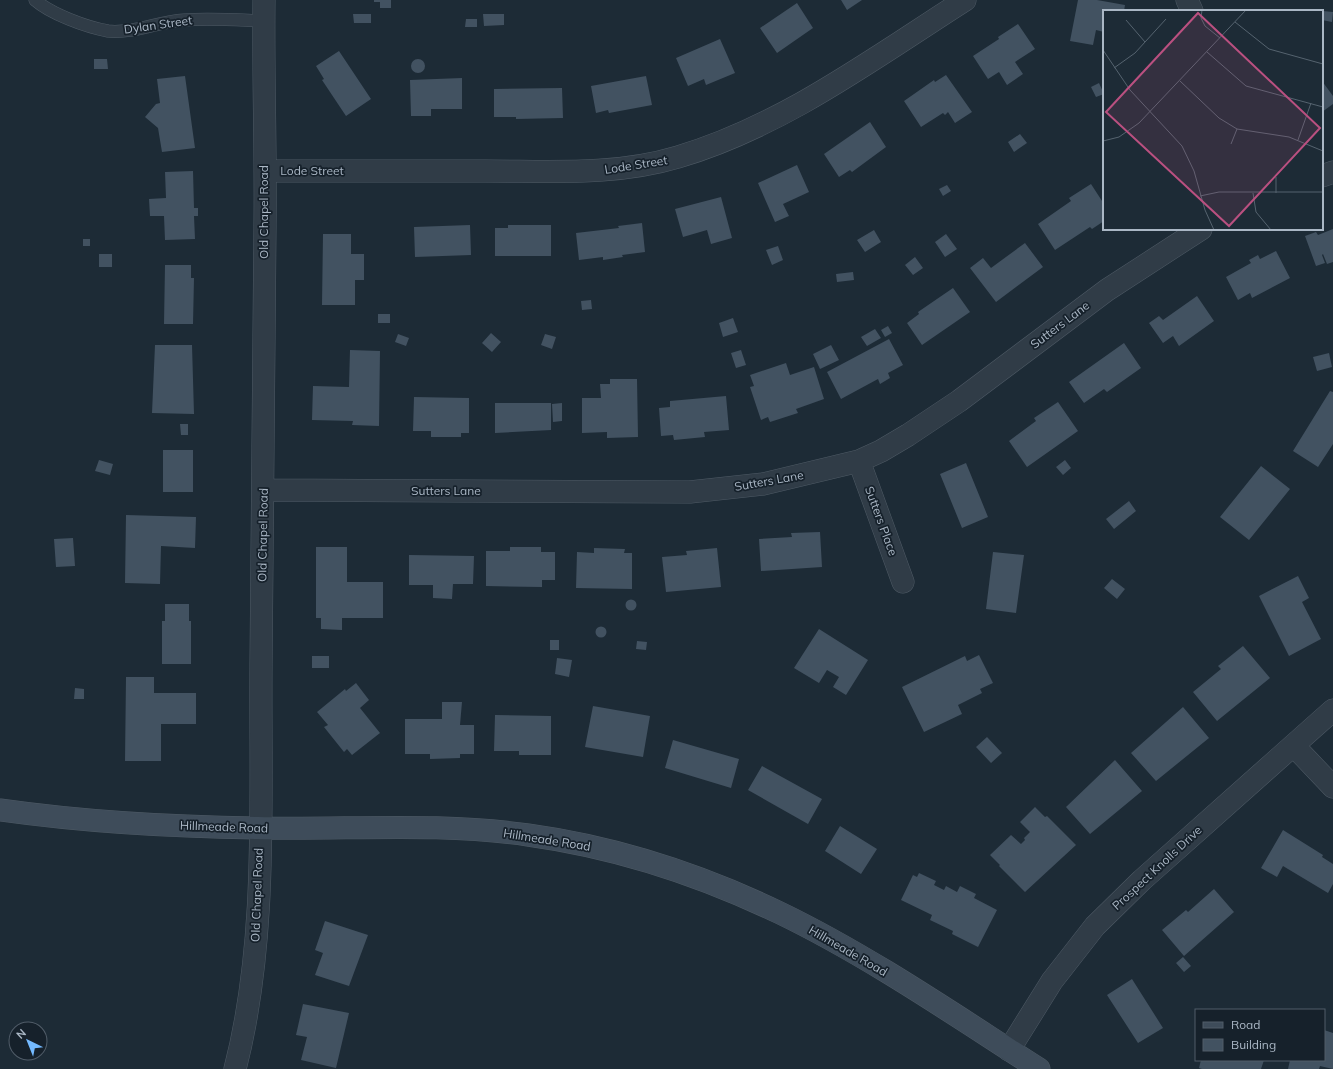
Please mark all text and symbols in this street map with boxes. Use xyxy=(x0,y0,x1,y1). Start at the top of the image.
inset map xyxy=(1103,10,1323,230)
street label: Dylan Street xyxy=(123,12,193,37)
street label: Lode Street xyxy=(603,152,668,177)
street label: Lode Street xyxy=(280,163,344,178)
street label: Old Chapel Road xyxy=(256,165,271,259)
street label: Sutters Lane xyxy=(1027,298,1092,352)
street label: Sutters Lane xyxy=(733,467,805,494)
street label: Sutters Lane xyxy=(411,483,481,498)
street label: Sutters Place xyxy=(862,484,901,558)
street label: Old Chapel Road xyxy=(254,488,271,582)
street label: Hillmeade Road xyxy=(180,817,268,836)
street label: Prospect Knolls Drive xyxy=(1109,822,1205,913)
street label: Hillmeade Road xyxy=(502,825,592,854)
street label: Old Chapel Road xyxy=(247,848,266,942)
street label: Hillmeade Road xyxy=(806,922,890,979)
legend xyxy=(1195,1009,1325,1061)
text: Road xyxy=(1231,1017,1260,1032)
north arrow xyxy=(8,1021,48,1061)
text: N xyxy=(13,1026,29,1042)
text: Building xyxy=(1231,1037,1276,1052)

